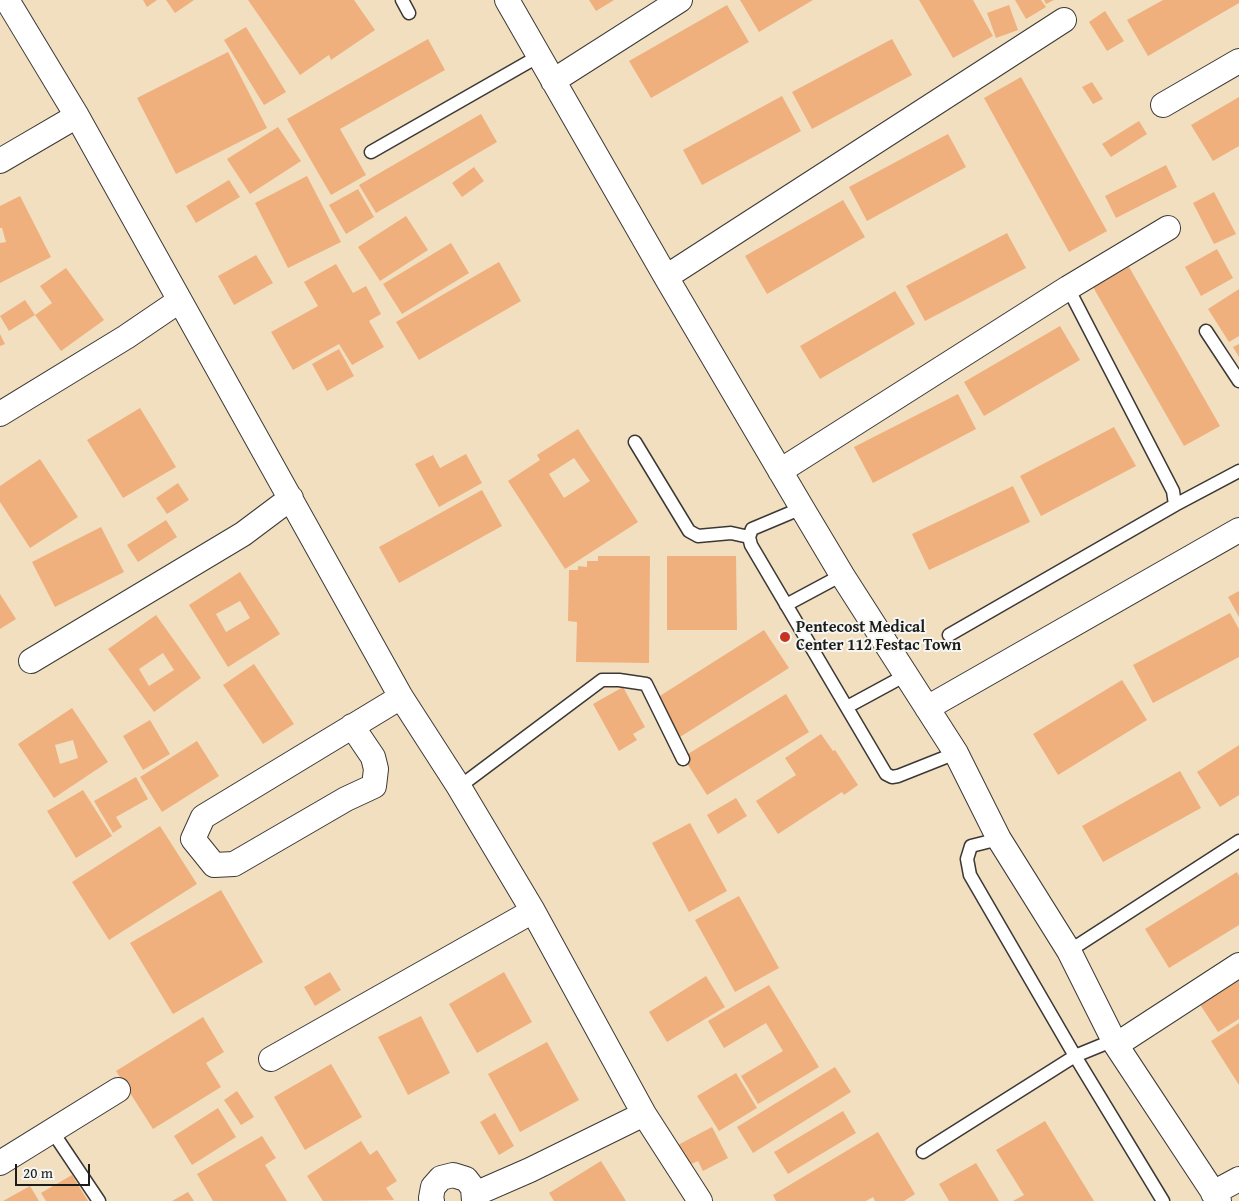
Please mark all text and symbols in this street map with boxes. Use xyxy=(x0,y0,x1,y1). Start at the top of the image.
place label: Pentecost Medical Center 112 Festac Town xyxy=(796,618,961,656)
marker: Pentecost Medical Center 112 Festac Town xyxy=(778,630,792,644)
scale bar xyxy=(18,1154,92,1186)
text: 20 m xyxy=(23,1162,53,1183)

